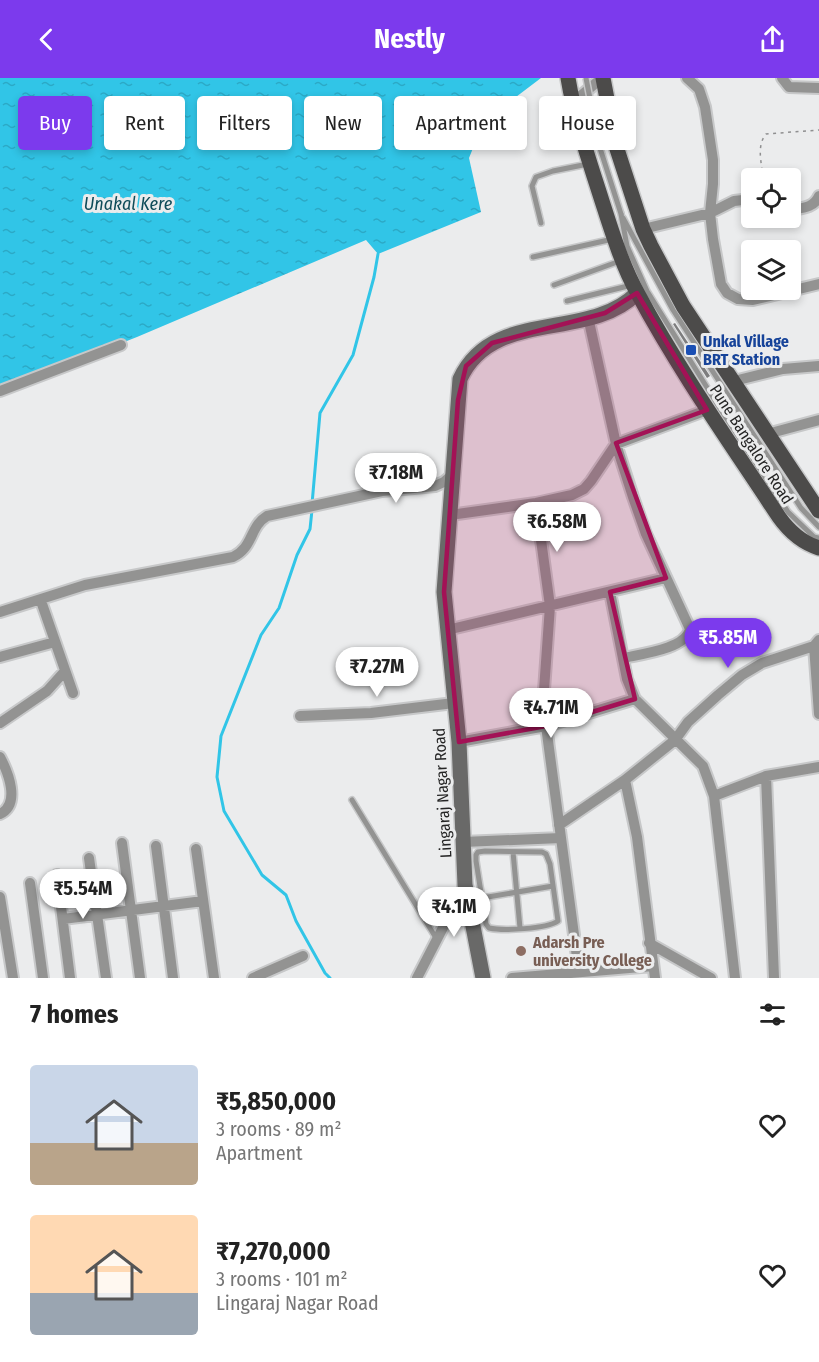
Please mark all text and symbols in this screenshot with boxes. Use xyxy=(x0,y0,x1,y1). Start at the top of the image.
icon: back xyxy=(30,23,63,56)
text: Nestly xyxy=(374,23,445,55)
icon: share xyxy=(756,23,789,56)
chip: Buy xyxy=(18,96,92,150)
chip: Rent xyxy=(104,96,185,150)
chip: Filters xyxy=(197,96,292,150)
chip: New xyxy=(304,96,382,150)
chip: Apartment xyxy=(394,96,527,150)
chip: House xyxy=(539,96,636,150)
map controls xyxy=(741,168,801,300)
button: locate xyxy=(741,168,801,228)
water label: Unakal Kere xyxy=(84,193,173,215)
button: layers xyxy=(741,240,801,300)
place label: Unkal Village BRT Station xyxy=(703,332,789,369)
marker: Unkal Village BRT Station xyxy=(684,343,698,357)
street label: Pune Bangalore Road xyxy=(706,381,797,508)
pin: ₹7.18M xyxy=(347,453,445,504)
text: ₹7.18M xyxy=(369,460,423,484)
pin: ₹6.58M xyxy=(508,502,606,553)
text: ₹6.58M xyxy=(527,509,587,533)
pin: ₹5.85M xyxy=(679,618,777,669)
text: ₹5.85M xyxy=(699,625,757,649)
pin: ₹7.27M xyxy=(328,647,426,698)
text: ₹7.27M xyxy=(350,654,404,678)
pin: ₹4.71M xyxy=(502,688,600,739)
text: ₹4.71M xyxy=(523,695,579,719)
street label: Lingaraj Nagar Road xyxy=(430,727,455,858)
pin: ₹5.54M xyxy=(34,869,132,920)
text: ₹5.54M xyxy=(54,876,112,900)
pin: ₹4.1M xyxy=(412,887,496,938)
text: ₹4.1M xyxy=(431,894,477,918)
place label: Adarsh Pre university College xyxy=(532,933,652,970)
marker: Adarsh Pre university College xyxy=(514,944,528,958)
icon: filters xyxy=(756,998,789,1031)
text: 7 homes xyxy=(30,999,118,1030)
text: ₹5,850,000 xyxy=(216,1086,336,1117)
icon: home xyxy=(78,1089,150,1161)
icon: heart xyxy=(756,1109,789,1142)
text: 3 rooms · 89 m² xyxy=(216,1117,341,1141)
text: Apartment xyxy=(216,1141,303,1165)
text: ₹7,270,000 xyxy=(216,1236,331,1267)
icon: home xyxy=(78,1239,150,1311)
icon: heart xyxy=(756,1259,789,1292)
text: 3 rooms · 101 m² xyxy=(216,1267,347,1291)
text: Lingaraj Nagar Road xyxy=(216,1291,379,1315)

